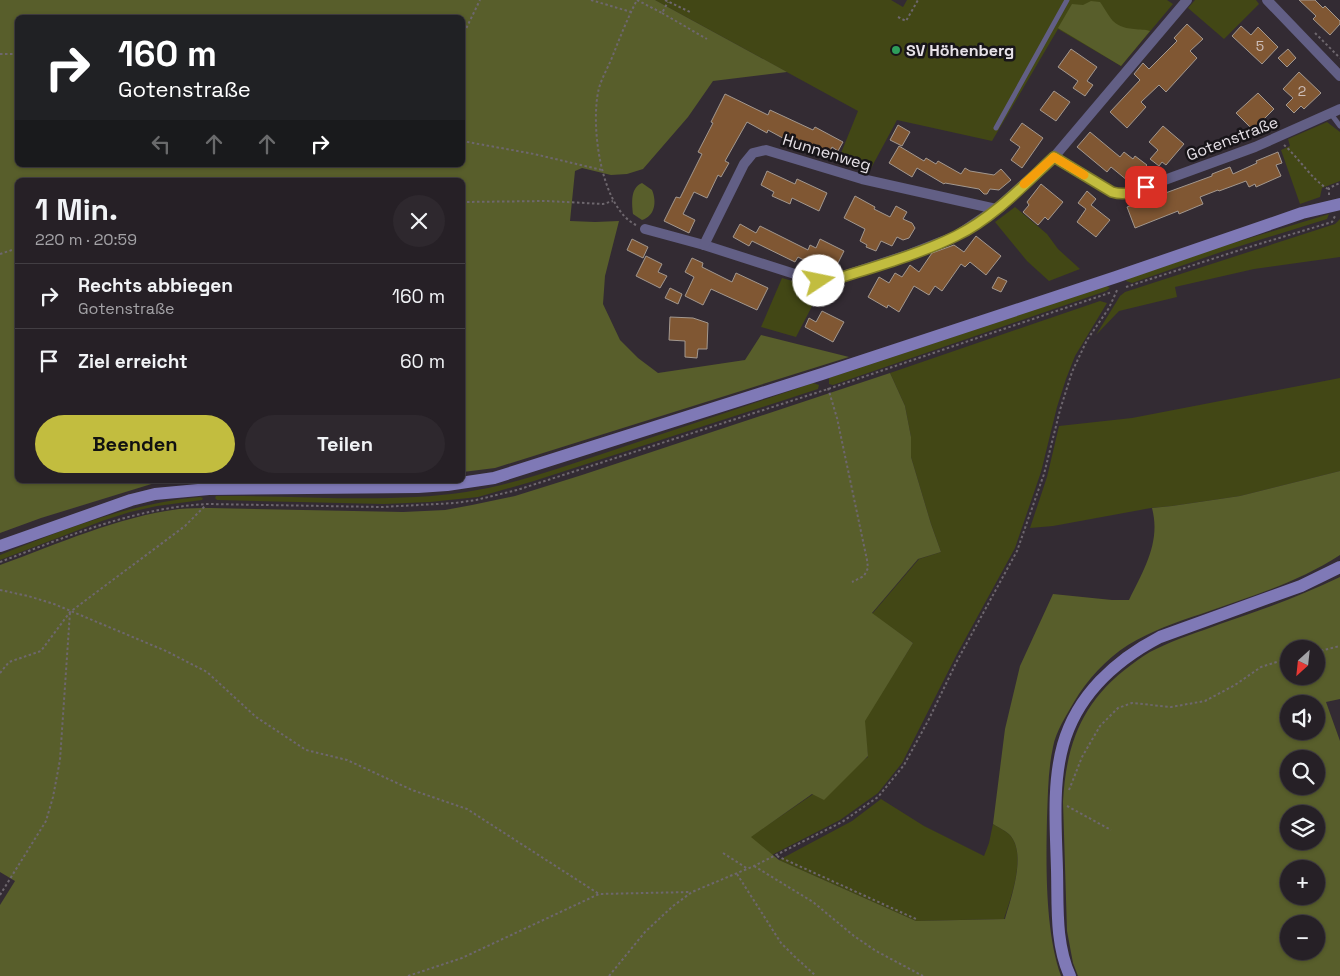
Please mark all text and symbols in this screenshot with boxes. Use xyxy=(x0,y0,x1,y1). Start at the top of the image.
text: 160 m xyxy=(118,32,217,76)
icon: right xyxy=(35,35,100,100)
house number: 5 xyxy=(1256,37,1264,55)
place label: SV Höhenberg xyxy=(906,40,1014,61)
marker: SV Höhenberg xyxy=(890,44,902,56)
text: Gotenstraße xyxy=(118,75,251,103)
house number: 2 xyxy=(1298,82,1306,100)
street label: Gotenstraße xyxy=(1183,111,1281,166)
street label: Hunnenweg xyxy=(780,129,874,176)
icon: left xyxy=(147,130,175,158)
icon: ahead xyxy=(200,130,228,158)
icon: ahead xyxy=(253,130,281,158)
icon: right xyxy=(306,130,334,158)
pin xyxy=(1125,166,1167,208)
icon: arrive xyxy=(1132,173,1160,201)
text: 1 Min. xyxy=(35,190,118,229)
button: close xyxy=(393,195,445,247)
text: 220 m · 20:59 xyxy=(35,229,137,250)
position arrow xyxy=(792,254,844,306)
text: Rechts abbiegen xyxy=(78,273,233,298)
icon: right xyxy=(35,282,63,310)
text: 160 m xyxy=(392,284,445,309)
text: Gotenstraße xyxy=(78,298,175,319)
icon: arrive xyxy=(35,347,63,375)
text: Ziel erreicht xyxy=(78,349,188,374)
text: 60 m xyxy=(400,349,445,374)
button: Beenden xyxy=(35,415,235,473)
button: Teilen xyxy=(245,415,445,473)
north arrow xyxy=(1280,640,1325,685)
map controls xyxy=(1280,640,1325,960)
button: sound xyxy=(1280,695,1325,740)
button: search xyxy=(1280,750,1325,795)
button: layers xyxy=(1280,805,1325,850)
button: + xyxy=(1280,860,1325,905)
button: − xyxy=(1280,915,1325,960)

